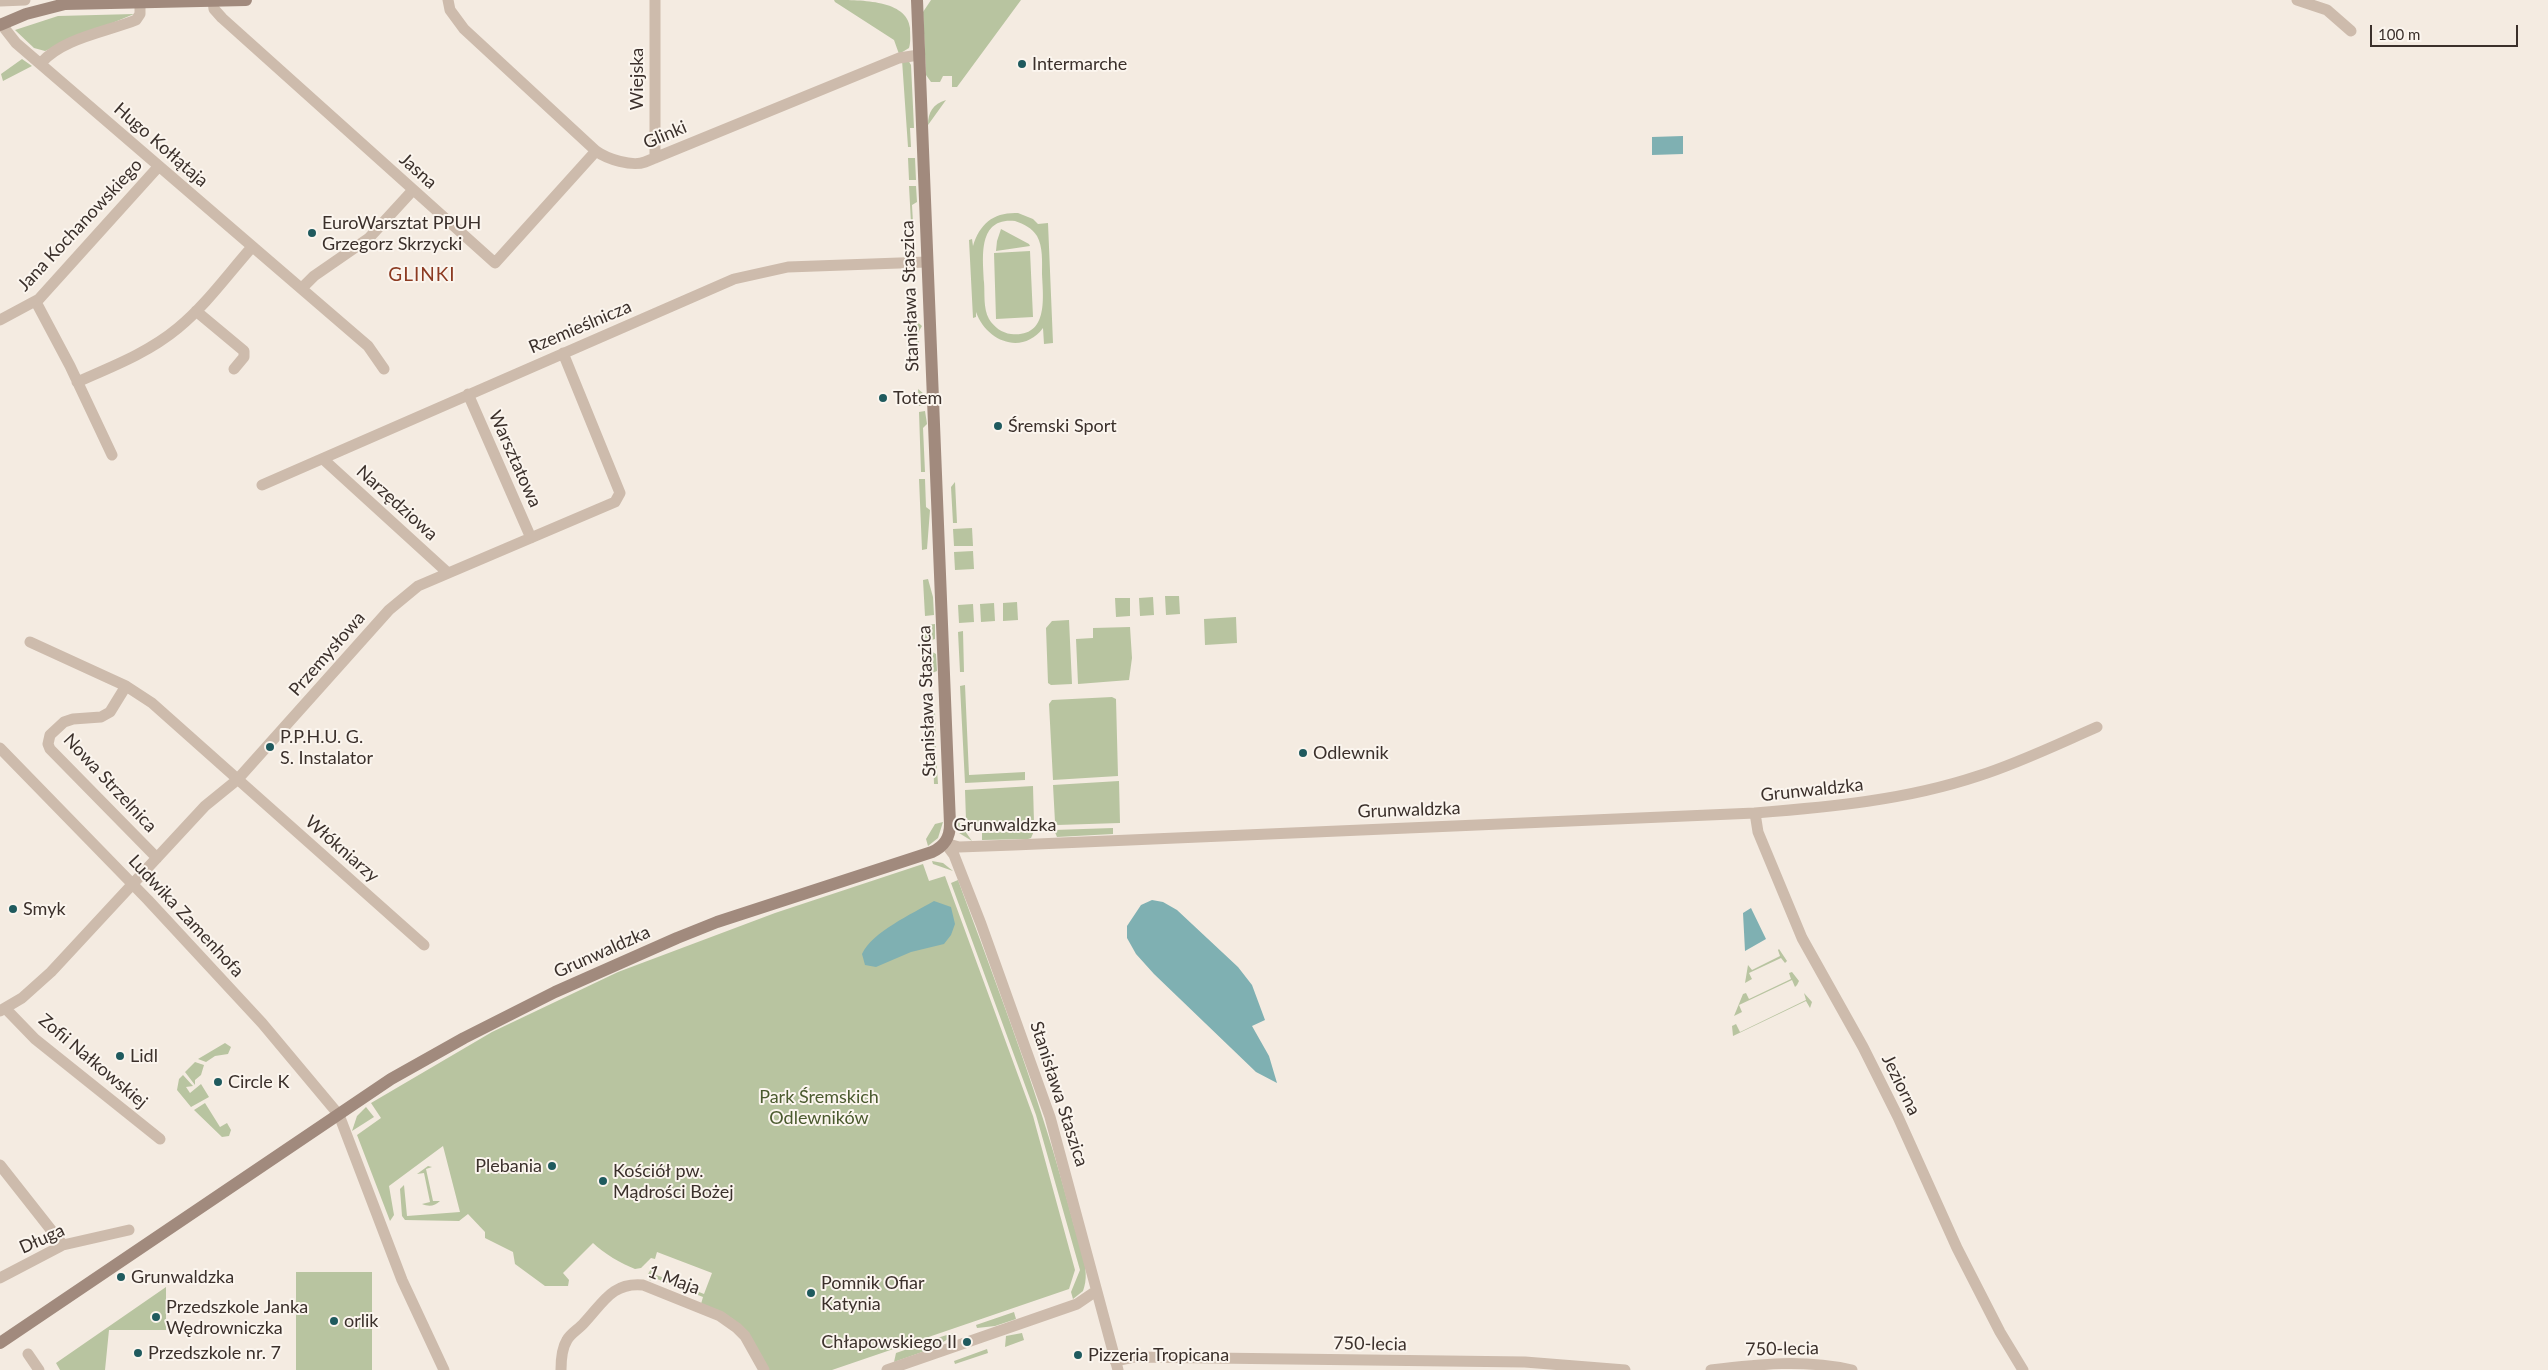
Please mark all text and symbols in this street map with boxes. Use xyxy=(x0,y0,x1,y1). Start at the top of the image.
scale bar xyxy=(2373,15,2520,47)
text: 100 m xyxy=(2378,25,2420,43)
street label: Wiejska xyxy=(626,48,648,110)
place label: Intermarche xyxy=(1032,53,1127,75)
marker: Intermarche xyxy=(1016,58,1028,70)
street label: Hugo Kołłątaja xyxy=(110,98,212,192)
street label: Glinki xyxy=(640,116,690,154)
street label: Jasna xyxy=(395,149,441,193)
street label: Jana Kochanowskiego xyxy=(13,154,147,296)
place label: EuroWarsztat PPUH Grzegorz Skrzycki xyxy=(322,212,481,254)
street label: Stanisława Staszica xyxy=(897,220,923,372)
marker: EuroWarsztat PPUH Grzegorz Skrzycki xyxy=(306,227,318,239)
district label: GLINKI xyxy=(388,264,456,286)
street label: Rzemieślnicza xyxy=(525,296,635,358)
place label: Totem xyxy=(893,387,942,409)
marker: Totem xyxy=(877,392,889,404)
street label: Warsztatowa xyxy=(484,407,546,511)
place label: Śremski Sport xyxy=(1008,415,1117,437)
marker: Śremski Sport xyxy=(992,420,1004,432)
street label: Narzędziowa xyxy=(352,461,442,545)
street label: Przemysłowa xyxy=(284,607,370,701)
street label: Stanisława Staszica xyxy=(914,625,940,777)
place label: P.P.H.U. G. S. Instalator xyxy=(280,726,373,769)
street label: Nowa Strzelnica xyxy=(59,729,161,837)
marker: P.P.H.U. G. S. Instalator xyxy=(264,741,276,753)
place label: Odlewnik xyxy=(1313,742,1389,764)
marker: Odlewnik xyxy=(1297,747,1309,759)
street label: Grunwaldzka xyxy=(1760,774,1864,806)
street label: Grunwaldzka xyxy=(1357,797,1461,823)
street label: Włókniarzy xyxy=(301,811,383,887)
street label: Grunwaldzka xyxy=(953,814,1057,836)
street label: Ludwika Zamenhofa xyxy=(124,850,248,982)
place label: Smyk xyxy=(23,898,66,920)
marker: Smyk xyxy=(7,903,19,915)
street label: Grunwaldzka xyxy=(551,921,653,983)
street label: Zofii Nałkowskiej xyxy=(34,1009,152,1113)
street label: Stanisława Staszica xyxy=(1025,1019,1093,1169)
place label: Lidl xyxy=(130,1045,158,1067)
marker: Lidl xyxy=(114,1050,126,1062)
street label: Jeziorna xyxy=(1877,1051,1925,1119)
place label: Circle K xyxy=(228,1071,289,1093)
marker: Circle K xyxy=(212,1076,224,1088)
park label: Park Śremskich Odlewników xyxy=(759,1086,879,1128)
place label: Plebania xyxy=(475,1155,542,1177)
marker: Plebania xyxy=(546,1160,558,1172)
place label: Kościół pw. Mądrości Bożej xyxy=(613,1160,733,1202)
marker: Kościół pw. Mądrości Bożej xyxy=(597,1175,609,1187)
street label: Długa xyxy=(16,1219,68,1259)
street label: 1 Maja xyxy=(645,1261,703,1299)
place label: Grunwaldzka xyxy=(131,1266,234,1288)
marker: Grunwaldzka xyxy=(115,1271,127,1283)
place label: Pomnik Ofiar Katynia xyxy=(821,1272,925,1315)
marker: Pomnik Ofiar Katynia xyxy=(805,1287,817,1299)
place label: Przedszkole Janka Wędrowniczka xyxy=(166,1296,308,1338)
place label: orlik xyxy=(344,1310,378,1332)
marker: Przedszkole Janka Wędrowniczka xyxy=(150,1311,162,1323)
marker: orlik xyxy=(328,1315,340,1327)
place label: Chłapowskiego II xyxy=(821,1331,957,1353)
street label: 750-lecia xyxy=(1333,1333,1407,1355)
marker: Chłapowskiego II xyxy=(961,1336,973,1348)
street label: 750-lecia xyxy=(1745,1338,1819,1360)
place label: Przedszkole nr. 7 xyxy=(148,1342,281,1364)
place label: Pizzeria Tropicana xyxy=(1088,1344,1229,1366)
marker: Przedszkole nr. 7 xyxy=(132,1347,144,1359)
marker: Pizzeria Tropicana xyxy=(1072,1349,1084,1361)

